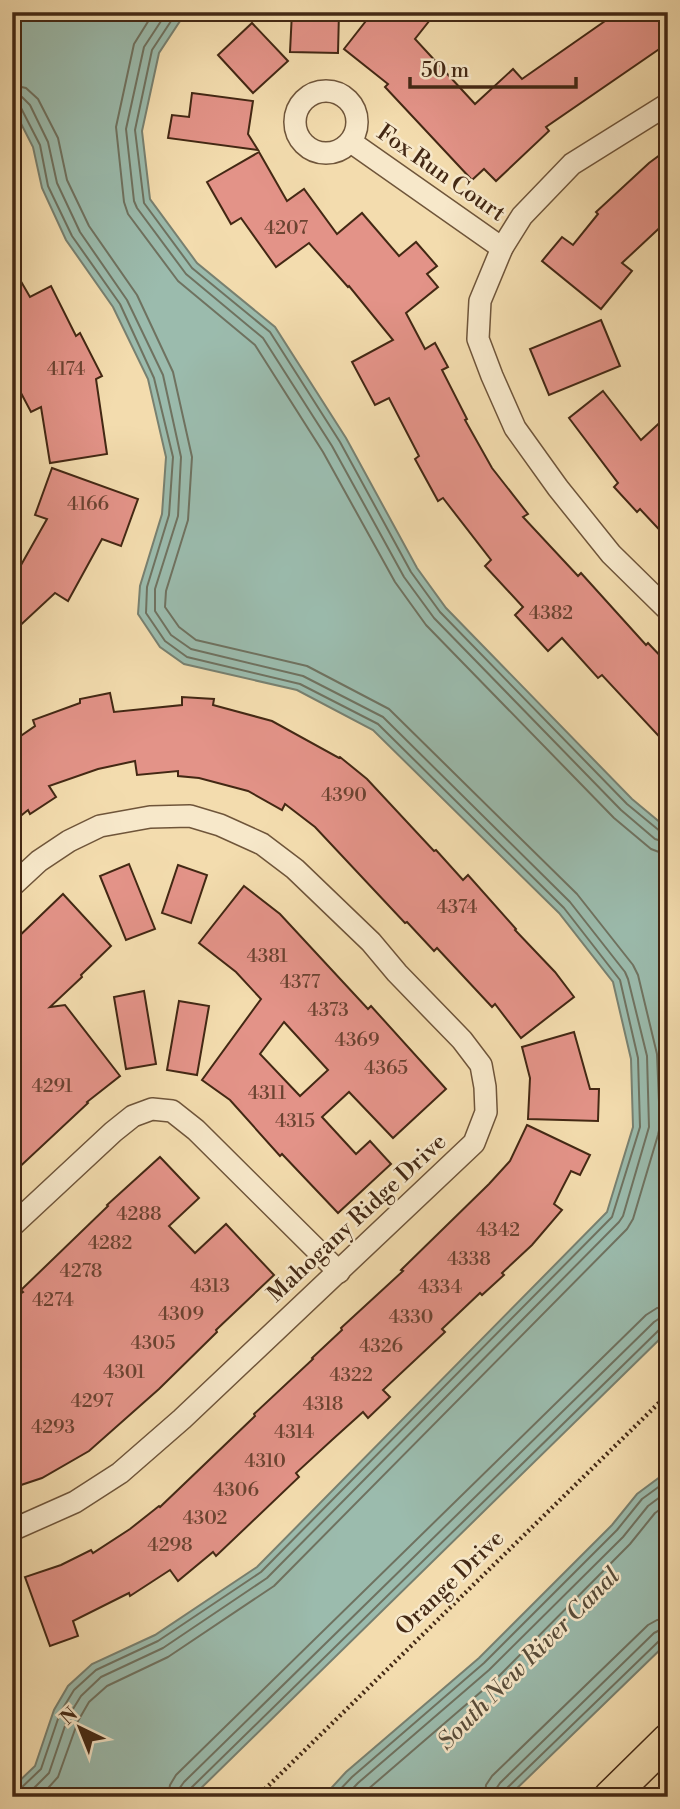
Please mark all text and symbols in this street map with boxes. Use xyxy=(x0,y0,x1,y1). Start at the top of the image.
scale bar xyxy=(410,46,577,90)
text: 50 m xyxy=(421,58,469,84)
street label: Fox Run Court xyxy=(371,118,511,228)
house number: 4207 xyxy=(264,216,308,240)
house number: 4174 xyxy=(47,357,85,381)
house number: 4166 xyxy=(67,492,109,516)
house number: 4382 xyxy=(529,601,573,625)
house number: 4390 xyxy=(321,783,367,807)
house number: 4374 xyxy=(436,895,478,919)
house number: 4381 xyxy=(246,944,288,968)
house number: 4377 xyxy=(280,970,321,994)
house number: 4373 xyxy=(307,998,349,1022)
house number: 4369 xyxy=(335,1028,379,1052)
house number: 4365 xyxy=(364,1056,408,1080)
house number: 4291 xyxy=(31,1074,73,1098)
house number: 4311 xyxy=(248,1081,286,1105)
house number: 4315 xyxy=(275,1109,315,1133)
street label: Mahogany Ridge Drive xyxy=(262,1128,452,1308)
house number: 4288 xyxy=(116,1202,162,1226)
house number: 4342 xyxy=(476,1218,520,1242)
house number: 4282 xyxy=(88,1231,132,1255)
house number: 4338 xyxy=(447,1247,491,1271)
house number: 4278 xyxy=(60,1259,102,1283)
house number: 4313 xyxy=(190,1274,230,1298)
house number: 4334 xyxy=(418,1275,462,1299)
house number: 4274 xyxy=(32,1288,74,1312)
house number: 4309 xyxy=(158,1302,204,1326)
house number: 4330 xyxy=(389,1305,433,1329)
house number: 4305 xyxy=(131,1331,175,1355)
house number: 4326 xyxy=(359,1334,403,1358)
house number: 4301 xyxy=(103,1360,145,1384)
house number: 4322 xyxy=(329,1363,373,1387)
house number: 4297 xyxy=(70,1389,114,1413)
house number: 4318 xyxy=(303,1392,343,1416)
house number: 4293 xyxy=(31,1415,75,1439)
house number: 4314 xyxy=(274,1420,314,1444)
house number: 4310 xyxy=(244,1449,286,1473)
house number: 4306 xyxy=(213,1478,259,1502)
house number: 4302 xyxy=(183,1506,227,1530)
street label: Orange Drive xyxy=(390,1524,510,1642)
house number: 4298 xyxy=(147,1533,193,1557)
water label: South New River Canal xyxy=(431,1561,627,1757)
north arrow xyxy=(46,1694,116,1764)
text: N xyxy=(55,1702,83,1730)

